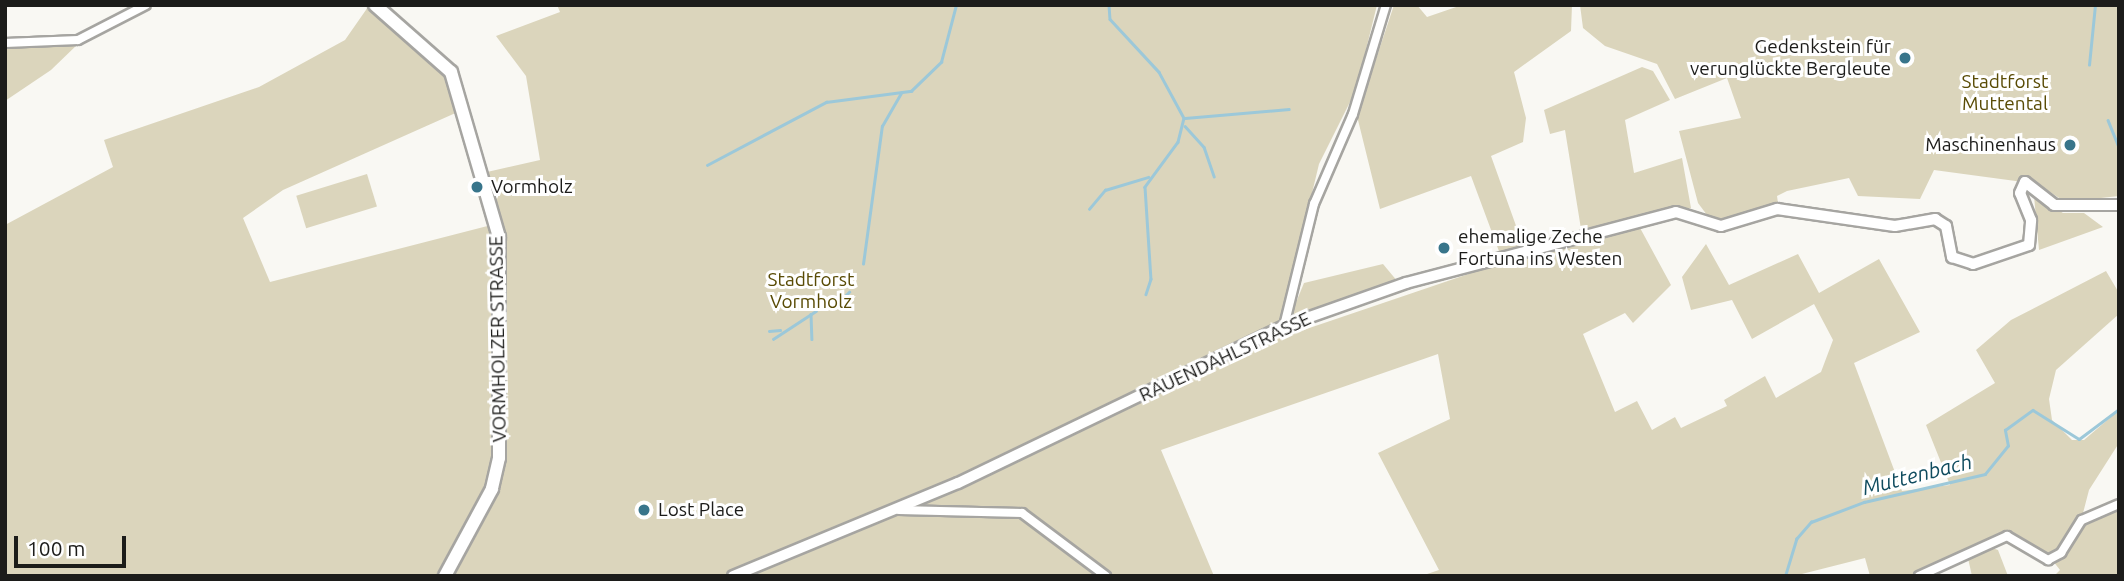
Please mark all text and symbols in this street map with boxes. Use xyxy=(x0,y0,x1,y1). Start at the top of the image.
place label: Gedenkstein für verunglückte Bergleute xyxy=(1690,36,1891,80)
marker: Gedenkstein für verunglückte Bergleute xyxy=(1897,50,1913,66)
park label: Stadtforst Muttental xyxy=(1962,71,2048,115)
place label: Maschinenhaus xyxy=(1925,134,2056,156)
marker: Maschinenhaus xyxy=(2062,137,2078,153)
place label: Vormholz xyxy=(491,176,573,198)
marker: Vormholz xyxy=(469,179,485,195)
place label: ehemalige Zeche Fortuna ins Westen xyxy=(1458,226,1622,270)
street label: VORMHOLZER STRASSE xyxy=(485,236,511,442)
marker: ehemalige Zeche Fortuna ins Westen xyxy=(1436,240,1452,256)
park label: Stadtforst Vormholz xyxy=(768,269,854,313)
street label: RAUENDAHLSTRASSE xyxy=(1136,307,1314,407)
water label: Muttenbach xyxy=(1860,448,1974,500)
place label: Lost Place xyxy=(658,499,744,521)
marker: Lost Place xyxy=(636,502,652,518)
scale bar xyxy=(18,522,130,566)
text: 100 m xyxy=(27,536,85,560)

